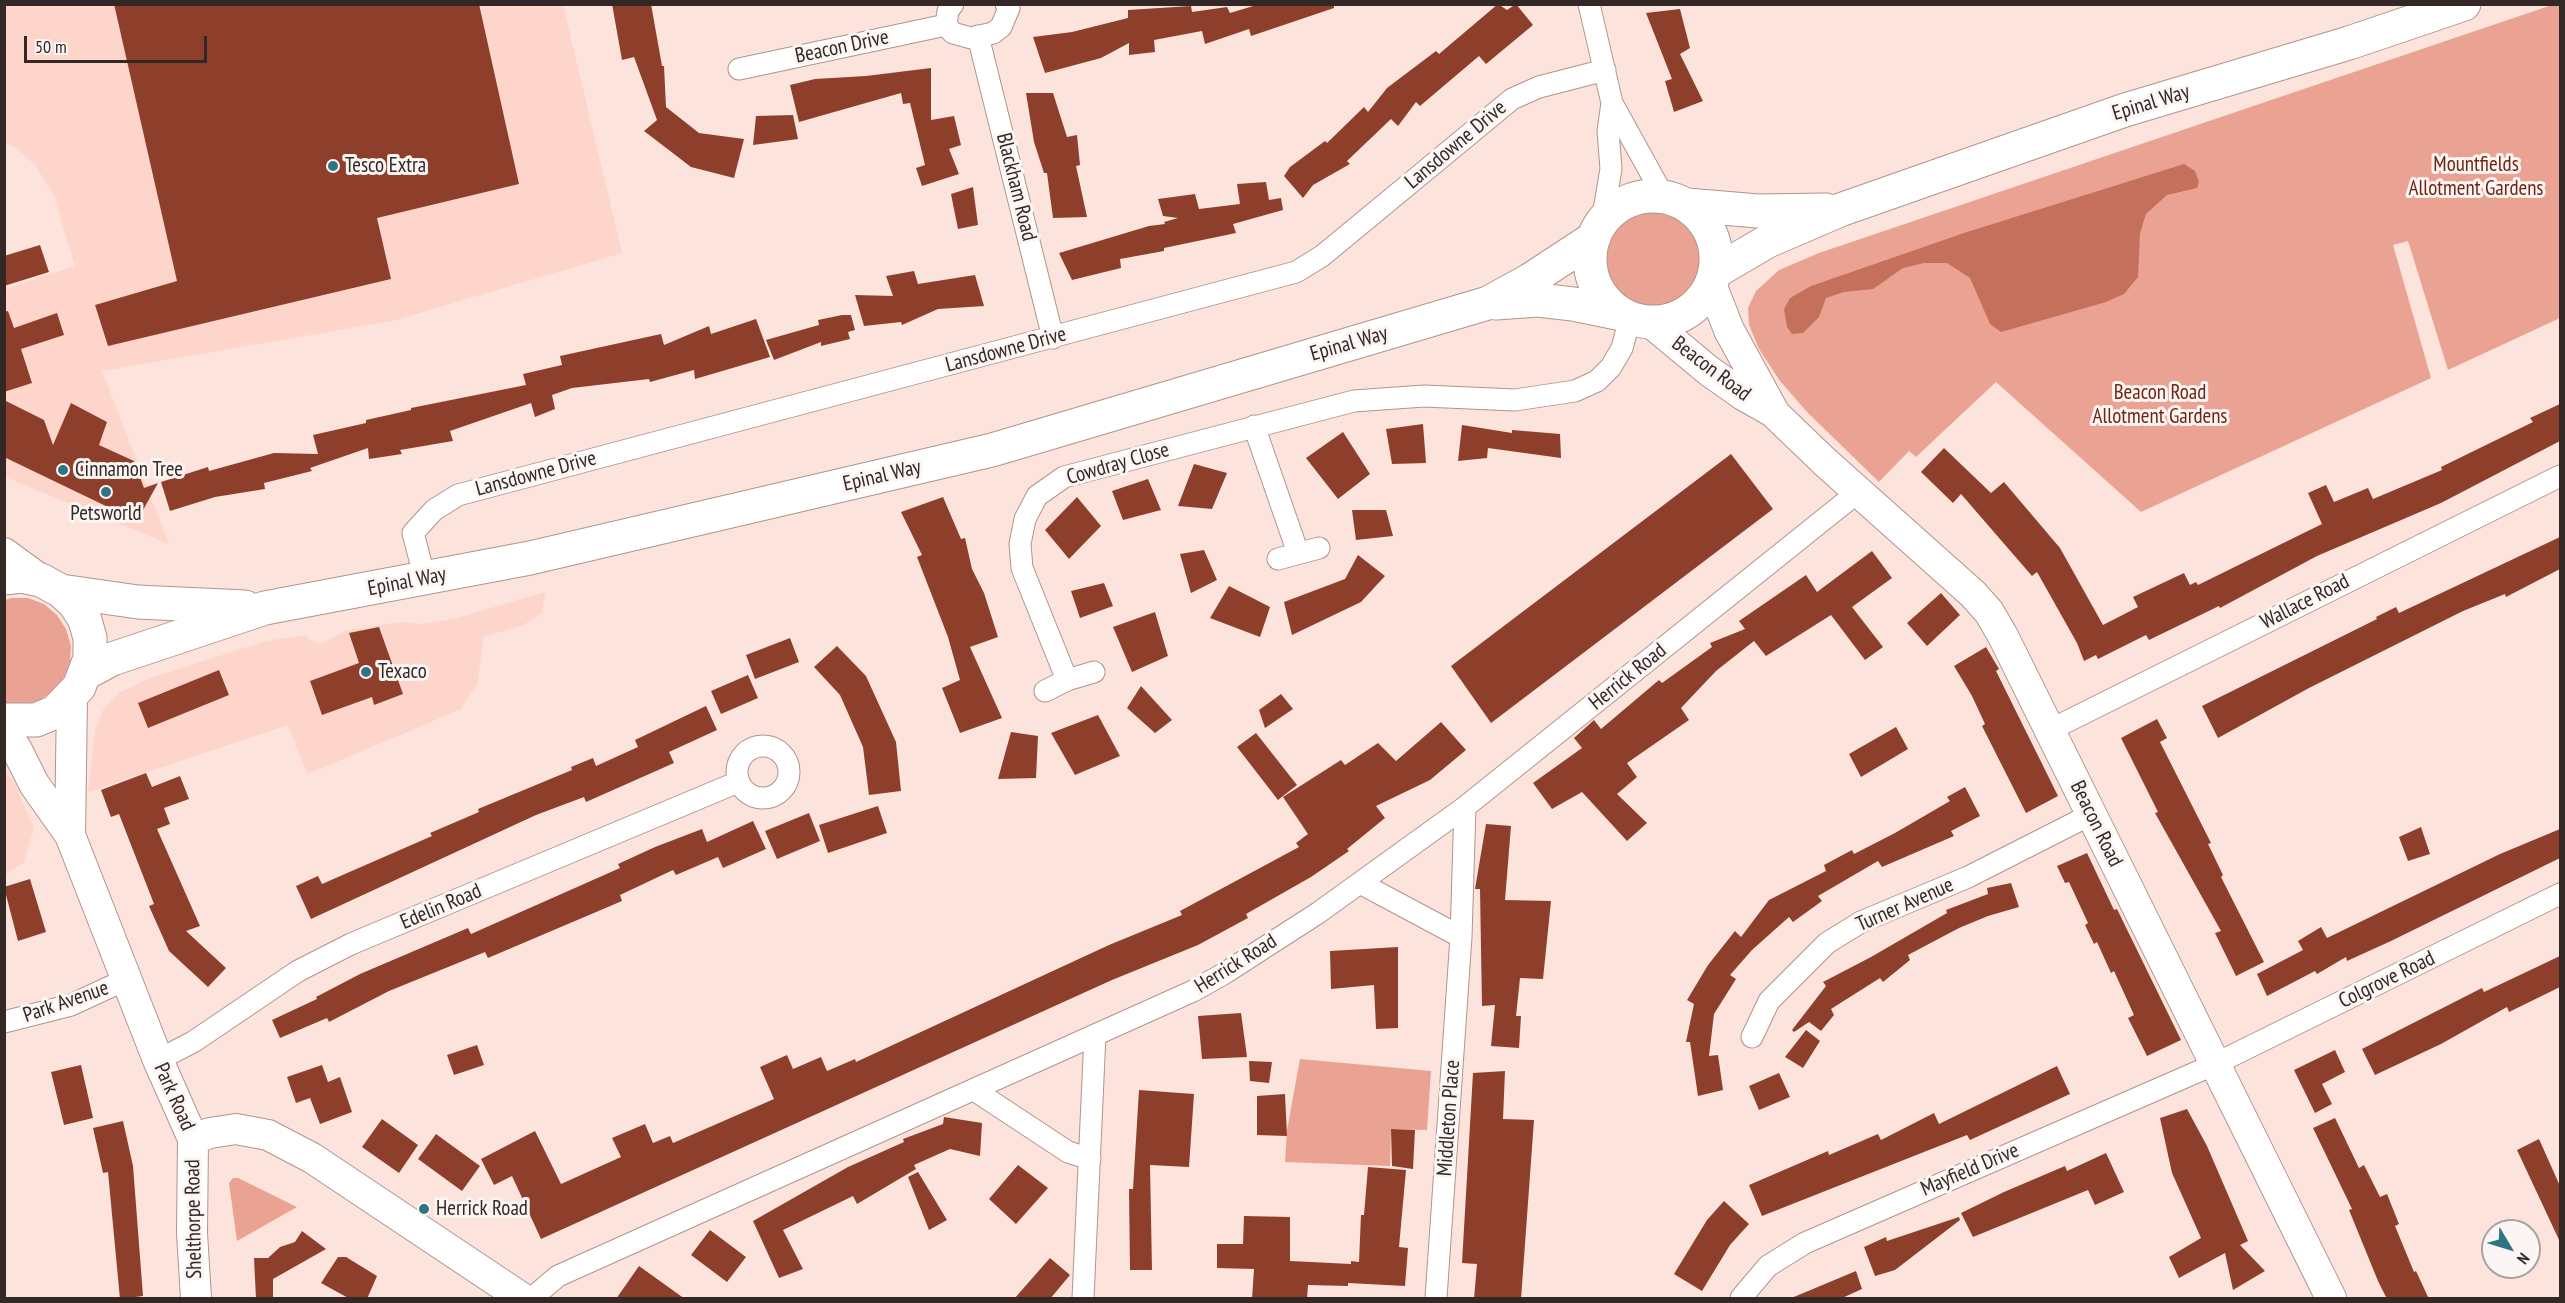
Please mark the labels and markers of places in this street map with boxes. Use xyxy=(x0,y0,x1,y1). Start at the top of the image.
place label: Tesco Extra xyxy=(345,153,426,179)
marker: Tesco Extra xyxy=(326,159,340,173)
place label: Cinnamon Tree xyxy=(75,457,183,483)
marker: Cinnamon Tree xyxy=(56,463,70,477)
marker: Petsworld xyxy=(99,485,113,499)
place label: Petsworld xyxy=(70,501,142,527)
place label: Texaco xyxy=(378,659,427,685)
marker: Texaco xyxy=(359,665,373,679)
place label: Herrick Road xyxy=(436,1196,528,1222)
marker: Herrick Road xyxy=(417,1202,431,1216)

